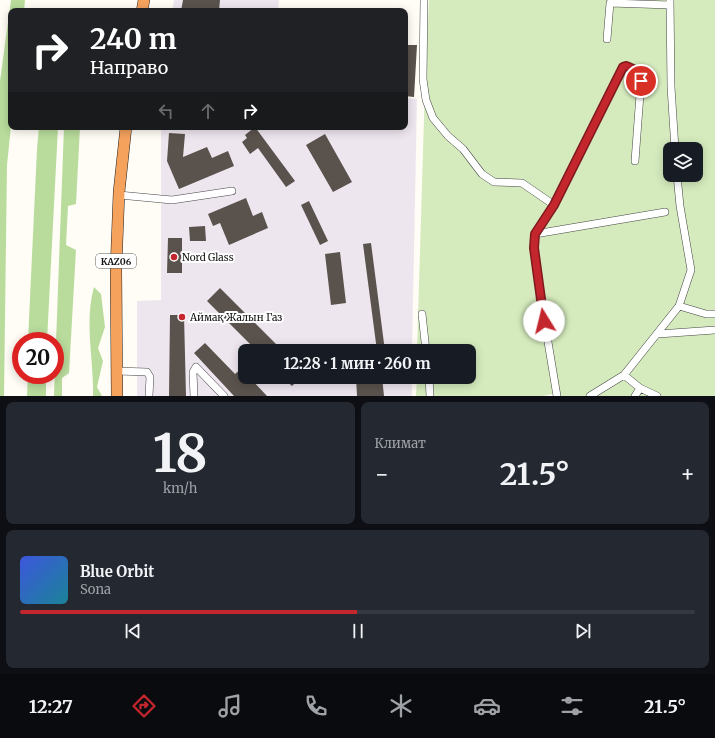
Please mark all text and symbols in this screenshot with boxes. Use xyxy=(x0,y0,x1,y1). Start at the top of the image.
text: 240 m xyxy=(90,21,177,57)
icon: right xyxy=(24,24,76,76)
text: Направо xyxy=(90,56,168,79)
pin xyxy=(624,64,658,98)
icon: arrive xyxy=(630,70,652,92)
icon: left xyxy=(155,100,177,122)
icon: ahead xyxy=(197,100,219,122)
icon: right xyxy=(239,100,261,122)
map controls xyxy=(663,142,703,182)
button: layers xyxy=(663,142,703,182)
place label: Nord Glass xyxy=(182,251,234,264)
marker: Nord Glass xyxy=(169,252,179,262)
road number: KАZ06 xyxy=(96,254,136,268)
position arrow xyxy=(523,300,565,342)
place label: Аймақ Жалын Газ xyxy=(189,311,282,324)
marker: Аймақ Жалын Газ xyxy=(177,312,187,322)
speed limit sign: 20 xyxy=(12,332,64,384)
text: 12:28 · 1 мин · 260 m xyxy=(284,354,431,373)
text: 18 xyxy=(153,421,208,486)
text: Климат xyxy=(375,435,426,452)
text: 21.5° xyxy=(500,455,570,493)
text: − xyxy=(375,460,389,488)
text: + xyxy=(680,460,695,488)
text: km/h xyxy=(163,480,197,497)
text: Blue Orbit xyxy=(80,562,154,581)
text: Sona xyxy=(80,581,111,598)
icon: previous xyxy=(122,620,144,642)
icon: pause xyxy=(347,620,369,642)
icon: next xyxy=(572,620,594,642)
icon: directions xyxy=(130,692,158,720)
icon: music xyxy=(216,692,244,720)
icon: phone xyxy=(302,692,330,720)
icon: climate xyxy=(387,692,415,720)
icon: car xyxy=(473,692,501,720)
icon: filters xyxy=(558,692,586,720)
text: 12:27 xyxy=(29,695,73,718)
text: 21.5° xyxy=(644,695,686,718)

